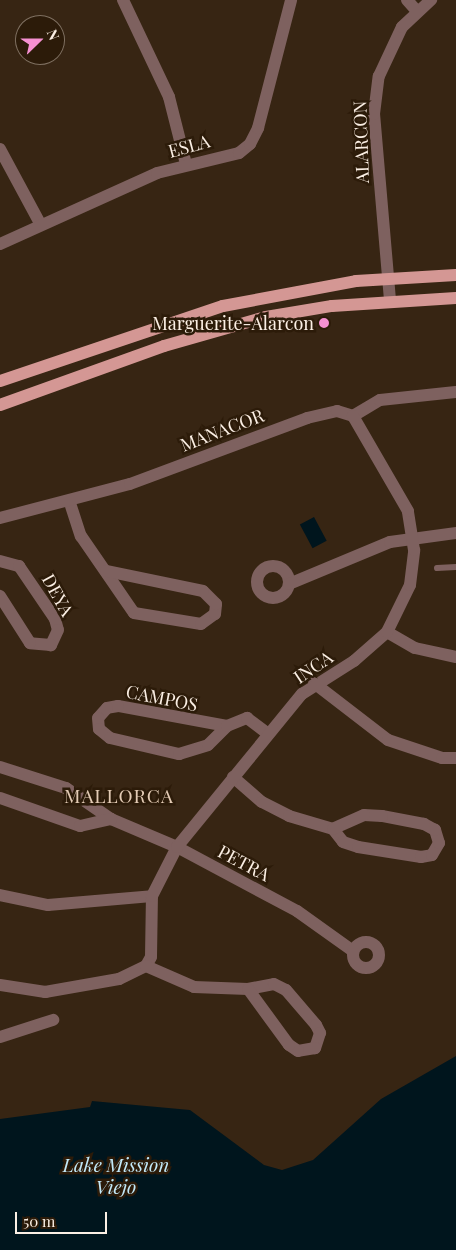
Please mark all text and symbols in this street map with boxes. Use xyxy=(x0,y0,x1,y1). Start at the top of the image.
north arrow xyxy=(15,15,65,65)
text: N xyxy=(43,26,64,43)
street label: ALARCON xyxy=(349,100,373,184)
street label: ESLA xyxy=(166,130,212,162)
place label: Marguerite-Alarcon xyxy=(152,312,314,334)
marker: Marguerite-Alarcon xyxy=(318,317,330,329)
street label: MANACOR xyxy=(177,404,267,456)
street label: DEYA xyxy=(38,570,78,620)
street label: INCA xyxy=(289,646,337,688)
street label: CAMPOS xyxy=(124,680,200,716)
district label: MALLORCA xyxy=(63,785,175,807)
street label: PETRA xyxy=(214,840,274,886)
water label: Lake Mission Viejo xyxy=(63,1154,169,1198)
scale bar xyxy=(18,1202,110,1234)
text: 50 m xyxy=(23,1211,55,1231)

